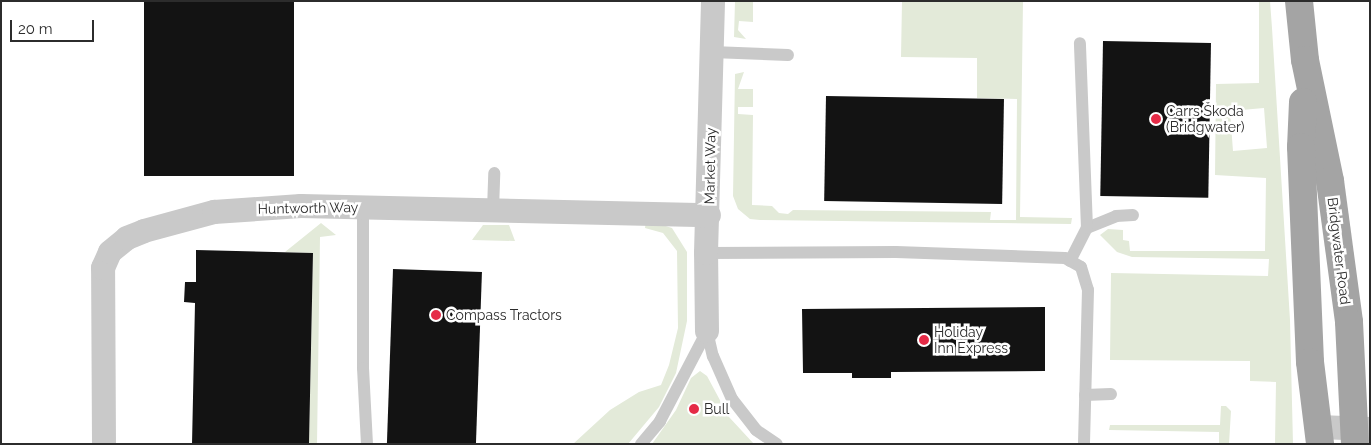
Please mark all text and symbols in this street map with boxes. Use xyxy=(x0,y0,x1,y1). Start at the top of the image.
scale bar xyxy=(12,10,96,42)
text: 20 m xyxy=(18,20,53,38)
place label: Carrs Škoda (Bridgwater) xyxy=(1166,103,1244,136)
marker: Carrs Škoda (Bridgwater) xyxy=(1150,113,1162,125)
street label: Market Way xyxy=(701,127,719,205)
street label: Bridgwater Road xyxy=(1324,196,1354,306)
street label: Huntworth Way xyxy=(257,199,359,217)
place label: Compass Tractors xyxy=(446,307,562,323)
marker: Compass Tractors xyxy=(430,309,442,321)
place label: Holiday Inn Express xyxy=(934,324,1008,357)
marker: Holiday Inn Express xyxy=(918,334,930,346)
place label: Bull xyxy=(704,401,729,417)
marker: Bull xyxy=(688,403,700,415)

